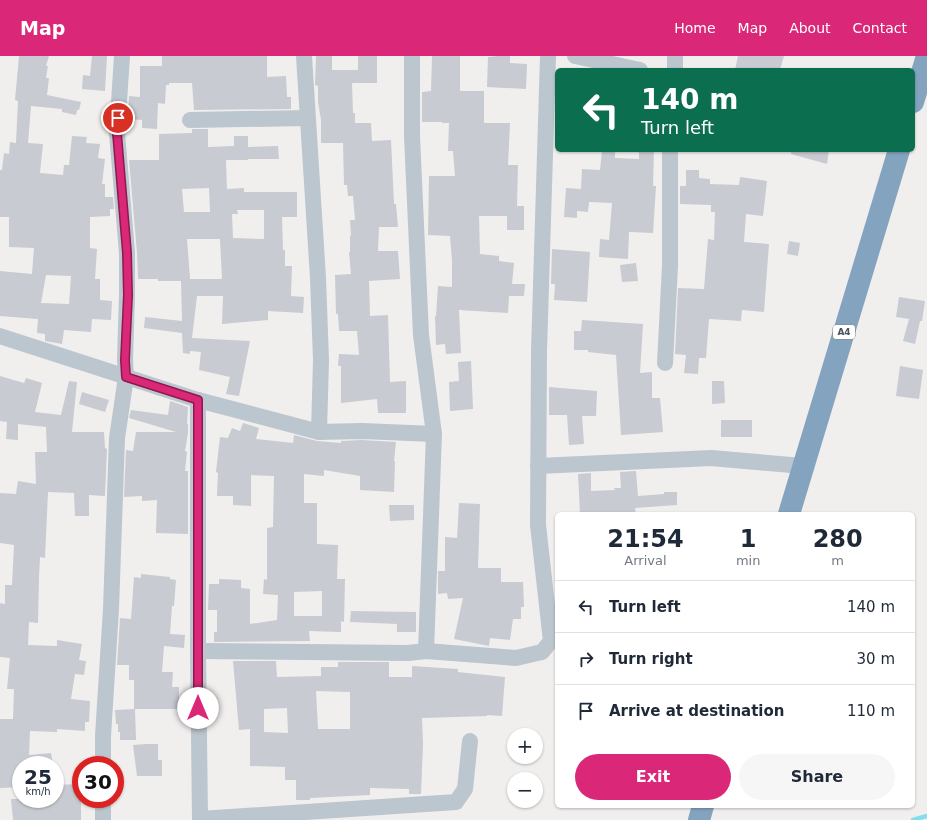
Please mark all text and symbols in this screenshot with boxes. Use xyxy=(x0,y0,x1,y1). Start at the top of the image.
text: Map xyxy=(20,17,65,39)
text: Home xyxy=(674,20,716,36)
text: Map xyxy=(738,20,767,36)
text: About xyxy=(789,20,831,36)
text: Contact xyxy=(853,20,907,36)
text: 140 m xyxy=(641,83,738,116)
icon: left xyxy=(575,84,627,136)
pin xyxy=(101,101,135,135)
icon: arrive xyxy=(107,107,129,129)
text: Turn left xyxy=(641,117,714,138)
road number: A4 xyxy=(833,325,855,339)
text: 21:54 xyxy=(607,525,684,553)
text: 1 xyxy=(740,525,756,553)
text: 280 xyxy=(813,525,863,553)
text: Arrival xyxy=(624,553,667,568)
text: min xyxy=(736,553,760,568)
text: m xyxy=(831,553,844,568)
icon: left xyxy=(575,596,597,618)
text: Turn left xyxy=(609,598,681,616)
text: 140 m xyxy=(847,598,895,616)
icon: right xyxy=(575,648,597,670)
text: Turn right xyxy=(609,650,693,668)
text: 30 m xyxy=(857,650,895,668)
position arrow xyxy=(177,687,219,729)
icon: arrive xyxy=(575,700,597,722)
text: Arrive at destination xyxy=(609,702,784,720)
text: 110 m xyxy=(847,702,895,720)
map controls xyxy=(507,728,543,808)
button: + xyxy=(507,728,543,764)
button: Exit xyxy=(575,754,731,800)
button: Share xyxy=(739,754,895,800)
speed limit sign: 30 xyxy=(72,756,124,808)
text: 25 xyxy=(24,765,52,789)
button: − xyxy=(507,772,543,808)
text: km/h xyxy=(25,786,51,797)

